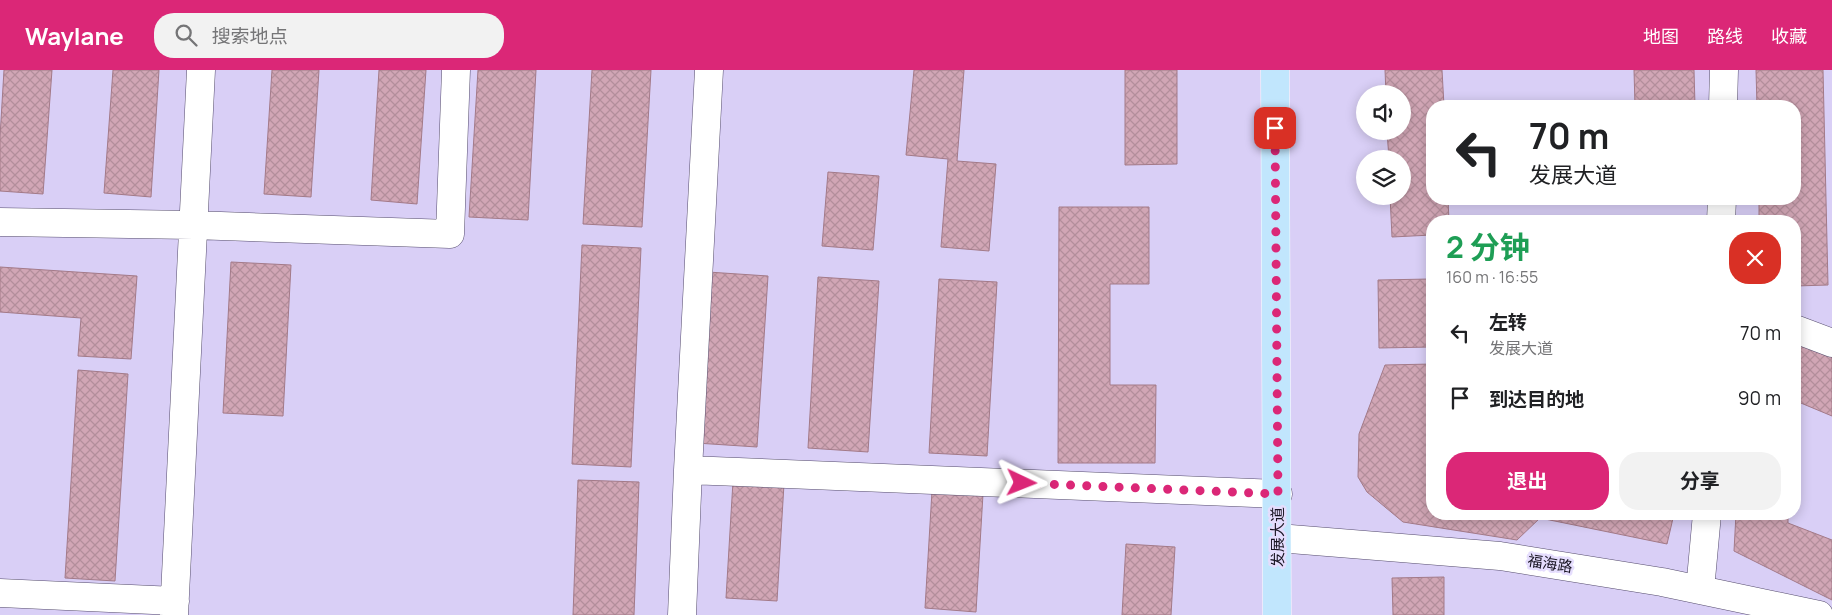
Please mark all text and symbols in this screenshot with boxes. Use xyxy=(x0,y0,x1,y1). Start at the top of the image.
search box xyxy=(154,13,504,58)
text: Waylane xyxy=(25,19,124,52)
icon: search xyxy=(172,21,200,49)
text: 搜索地点 xyxy=(212,23,288,49)
text: 地图 xyxy=(1643,24,1679,48)
text: 路线 xyxy=(1707,24,1743,48)
text: 收藏 xyxy=(1771,24,1807,48)
map controls xyxy=(1356,85,1411,205)
button: sound xyxy=(1356,85,1411,140)
pin xyxy=(1254,107,1296,149)
text: 70 m xyxy=(1529,112,1609,160)
icon: arrive xyxy=(1261,114,1289,142)
icon: left xyxy=(1446,120,1511,185)
button: layers xyxy=(1356,150,1411,205)
text: 发展大道 xyxy=(1529,160,1617,190)
text: 2 分钟 xyxy=(1446,226,1530,267)
button: close xyxy=(1729,232,1781,284)
text: 160 m · 16:55 xyxy=(1446,266,1538,288)
text: 左转 xyxy=(1489,309,1527,335)
icon: left xyxy=(1446,319,1474,347)
text: 70 m xyxy=(1740,320,1781,346)
text: 发展大道 xyxy=(1489,337,1553,359)
icon: arrive xyxy=(1446,384,1474,412)
text: 90 m xyxy=(1738,385,1781,411)
text: 到达目的地 xyxy=(1489,386,1584,412)
button: 退出 xyxy=(1446,452,1609,510)
button: 分享 xyxy=(1619,452,1781,510)
position arrow xyxy=(995,456,1047,508)
street label: 发展大道 xyxy=(1267,507,1288,567)
street label: 福海路 xyxy=(1526,550,1574,577)

